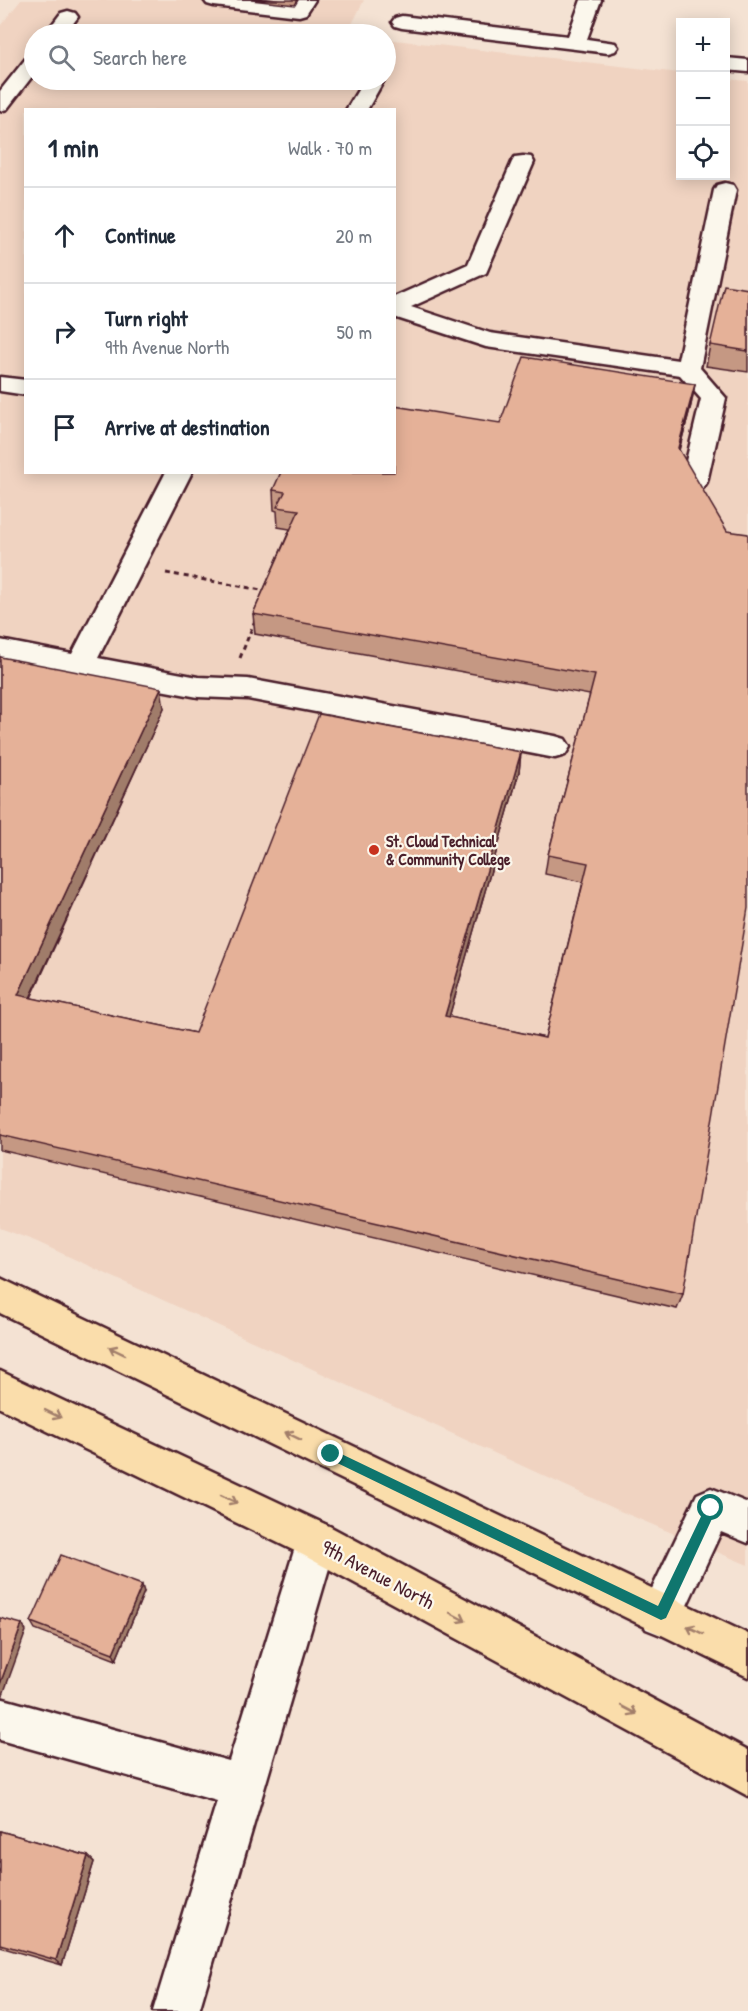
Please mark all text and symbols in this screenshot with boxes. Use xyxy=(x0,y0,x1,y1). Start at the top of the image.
map controls xyxy=(676,18,730,180)
button: + xyxy=(676,18,730,72)
search box xyxy=(24,24,396,90)
icon: search xyxy=(45,41,78,74)
text: Search here xyxy=(93,42,187,72)
button: − xyxy=(676,72,730,126)
button: locate xyxy=(676,126,730,180)
text: 1 min xyxy=(48,130,99,165)
text: Walk · 70 m xyxy=(288,134,372,161)
icon: ahead xyxy=(48,219,81,252)
text: Continue xyxy=(105,220,176,250)
text: 20 m xyxy=(335,222,372,249)
text: Turn right xyxy=(105,303,188,333)
icon: right xyxy=(48,315,81,348)
text: 50 m xyxy=(336,318,372,345)
text: 9th Avenue North xyxy=(105,333,229,360)
icon: arrive xyxy=(48,411,81,444)
text: Arrive at destination xyxy=(105,412,270,442)
place label: St. Cloud Technical & Community College xyxy=(386,830,511,871)
marker: St. Cloud Technical & Community College xyxy=(367,843,381,857)
one-way arrow xyxy=(109,1344,127,1356)
one-way arrow xyxy=(43,1409,61,1421)
one-way arrow xyxy=(284,1429,302,1441)
route end xyxy=(317,1440,343,1466)
one-way arrow xyxy=(219,1493,237,1505)
route start xyxy=(697,1494,723,1520)
street label: 9th Avenue North xyxy=(317,1533,439,1615)
one-way arrow xyxy=(448,1612,466,1623)
one-way arrow xyxy=(687,1624,705,1636)
one-way arrow xyxy=(620,1704,637,1716)

